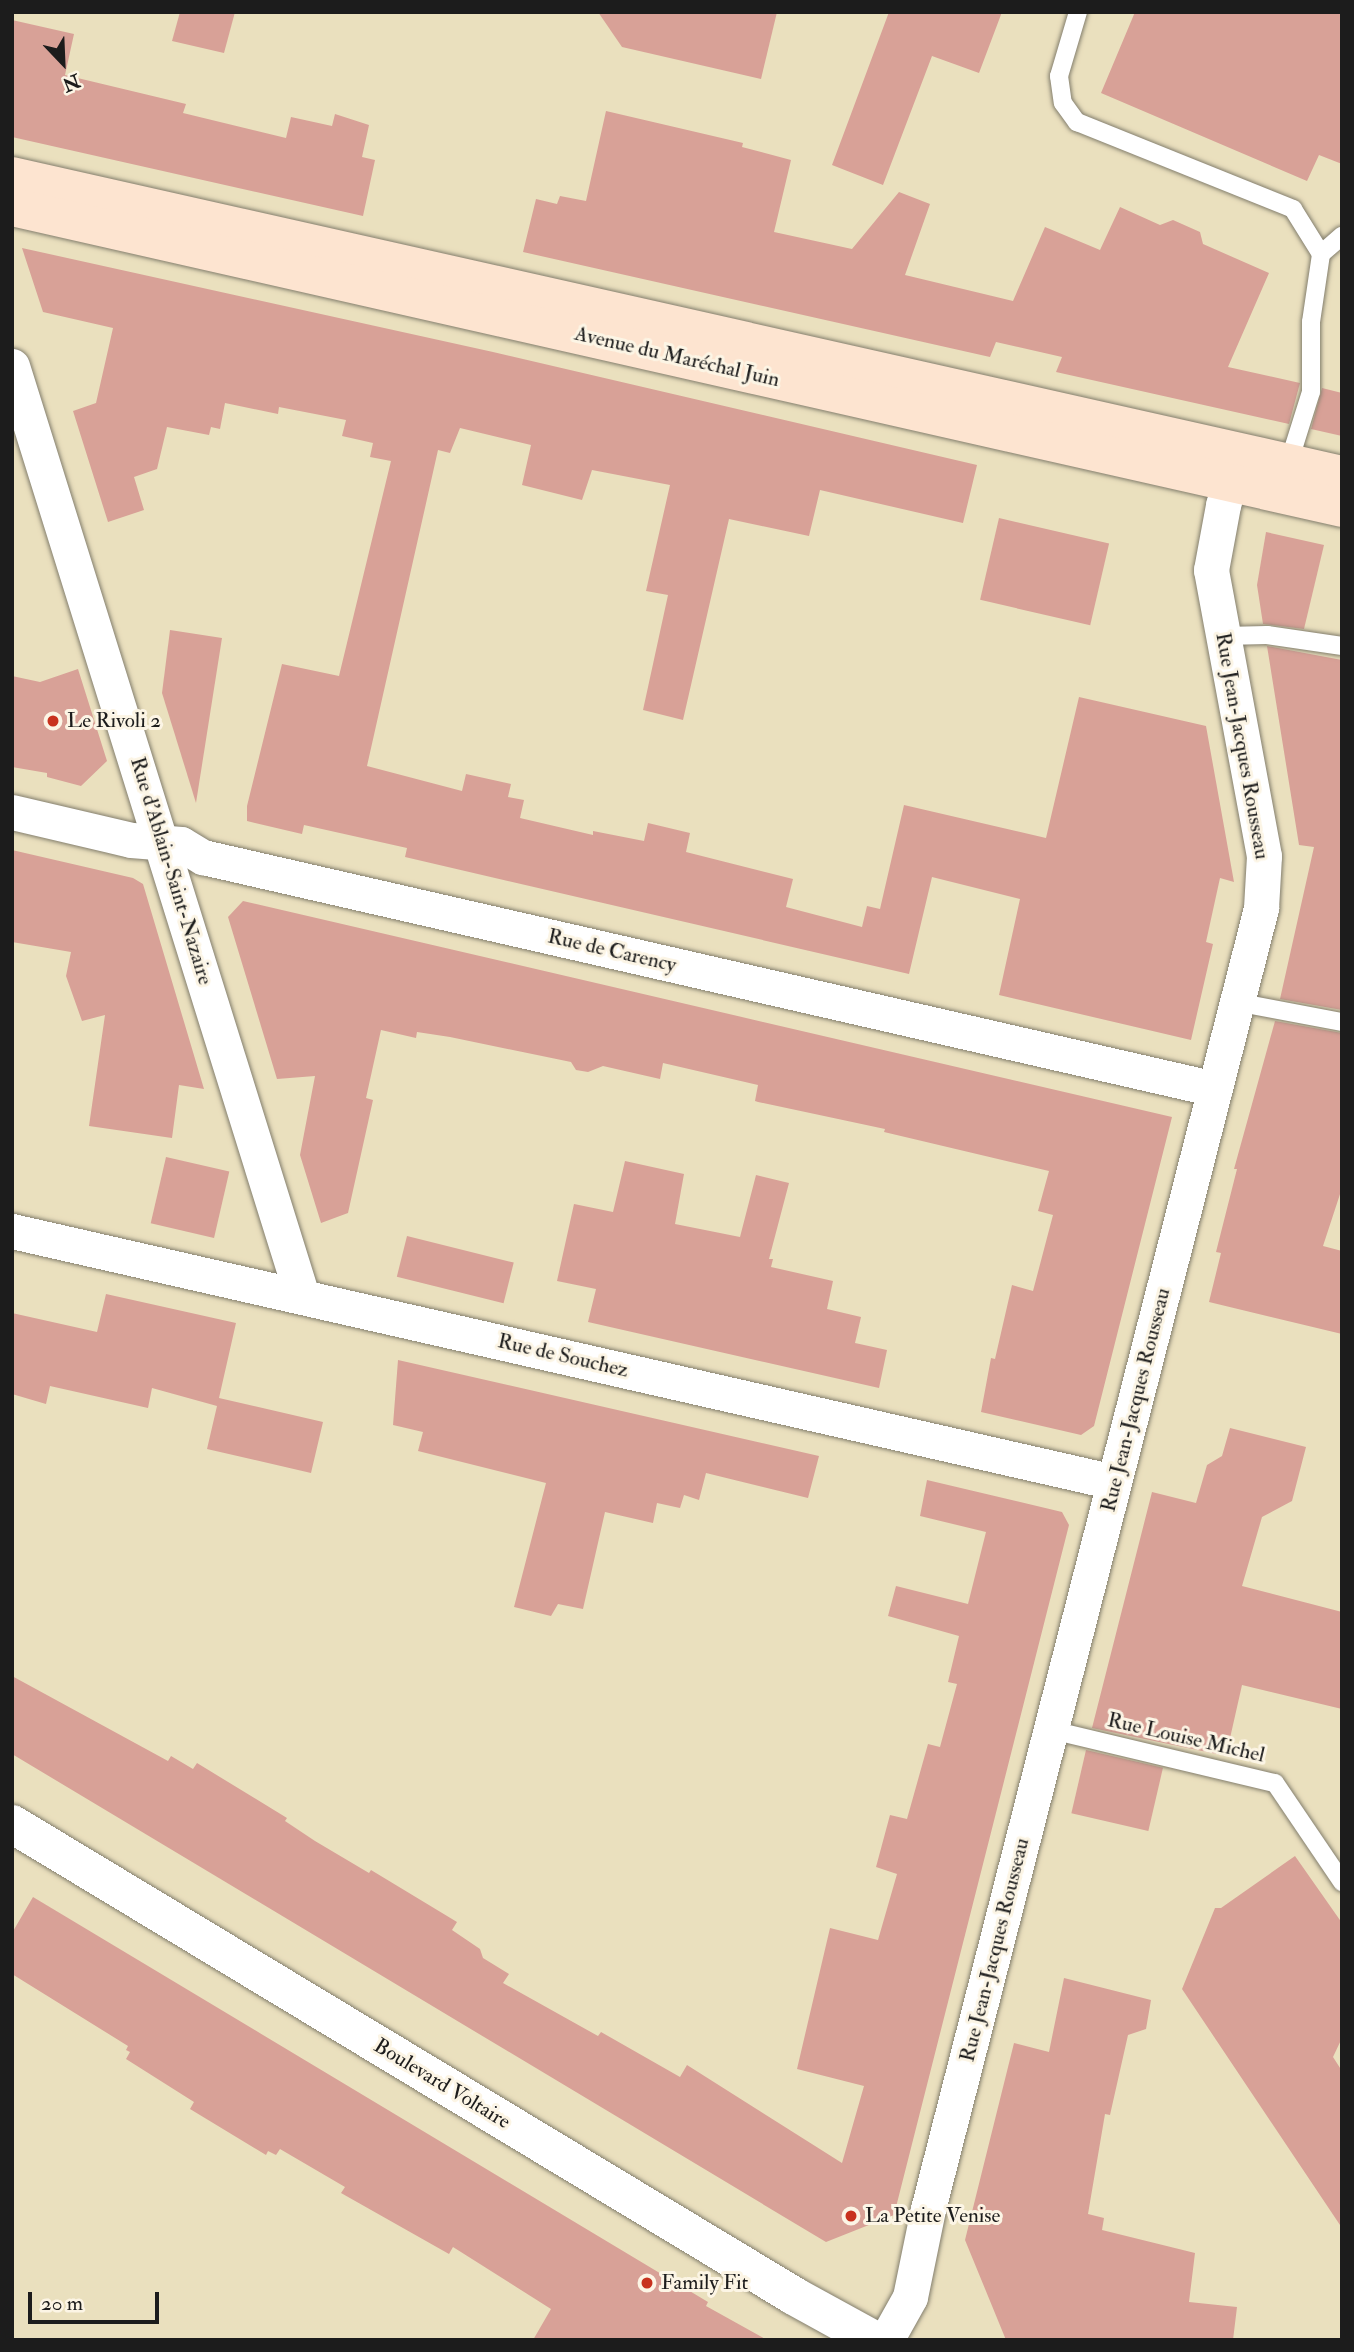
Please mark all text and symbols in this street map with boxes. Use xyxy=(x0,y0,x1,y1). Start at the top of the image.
north arrow xyxy=(28,28,98,98)
text: N xyxy=(59,68,84,97)
street label: Avenue du Maréchal Juin xyxy=(572,321,782,393)
street label: Rue Jean-Jacques Rousseau xyxy=(1210,631,1274,861)
place label: Le Rivoli 2 xyxy=(67,708,161,734)
marker: Le Rivoli 2 xyxy=(45,713,61,729)
street label: Rue d'Ablain-Saint-Nazaire xyxy=(124,754,218,988)
street label: Rue de Carency xyxy=(545,924,679,978)
street label: Rue Jean-Jacques Rousseau xyxy=(1096,1285,1176,1515)
street label: Rue de Souchez xyxy=(495,1329,631,1383)
street label: Rue Louise Michel xyxy=(1105,1708,1267,1768)
street label: Rue Jean-Jacques Rousseau xyxy=(955,1835,1035,2065)
street label: Boulevard Voltaire xyxy=(369,2033,515,2135)
place label: La Petite Venise xyxy=(865,2203,1000,2229)
marker: La Petite Venise xyxy=(843,2208,859,2224)
place label: Family Fit xyxy=(661,2270,748,2296)
marker: Family Fit xyxy=(639,2275,655,2291)
scale bar xyxy=(32,2278,163,2322)
text: 20 m xyxy=(41,2290,83,2317)

